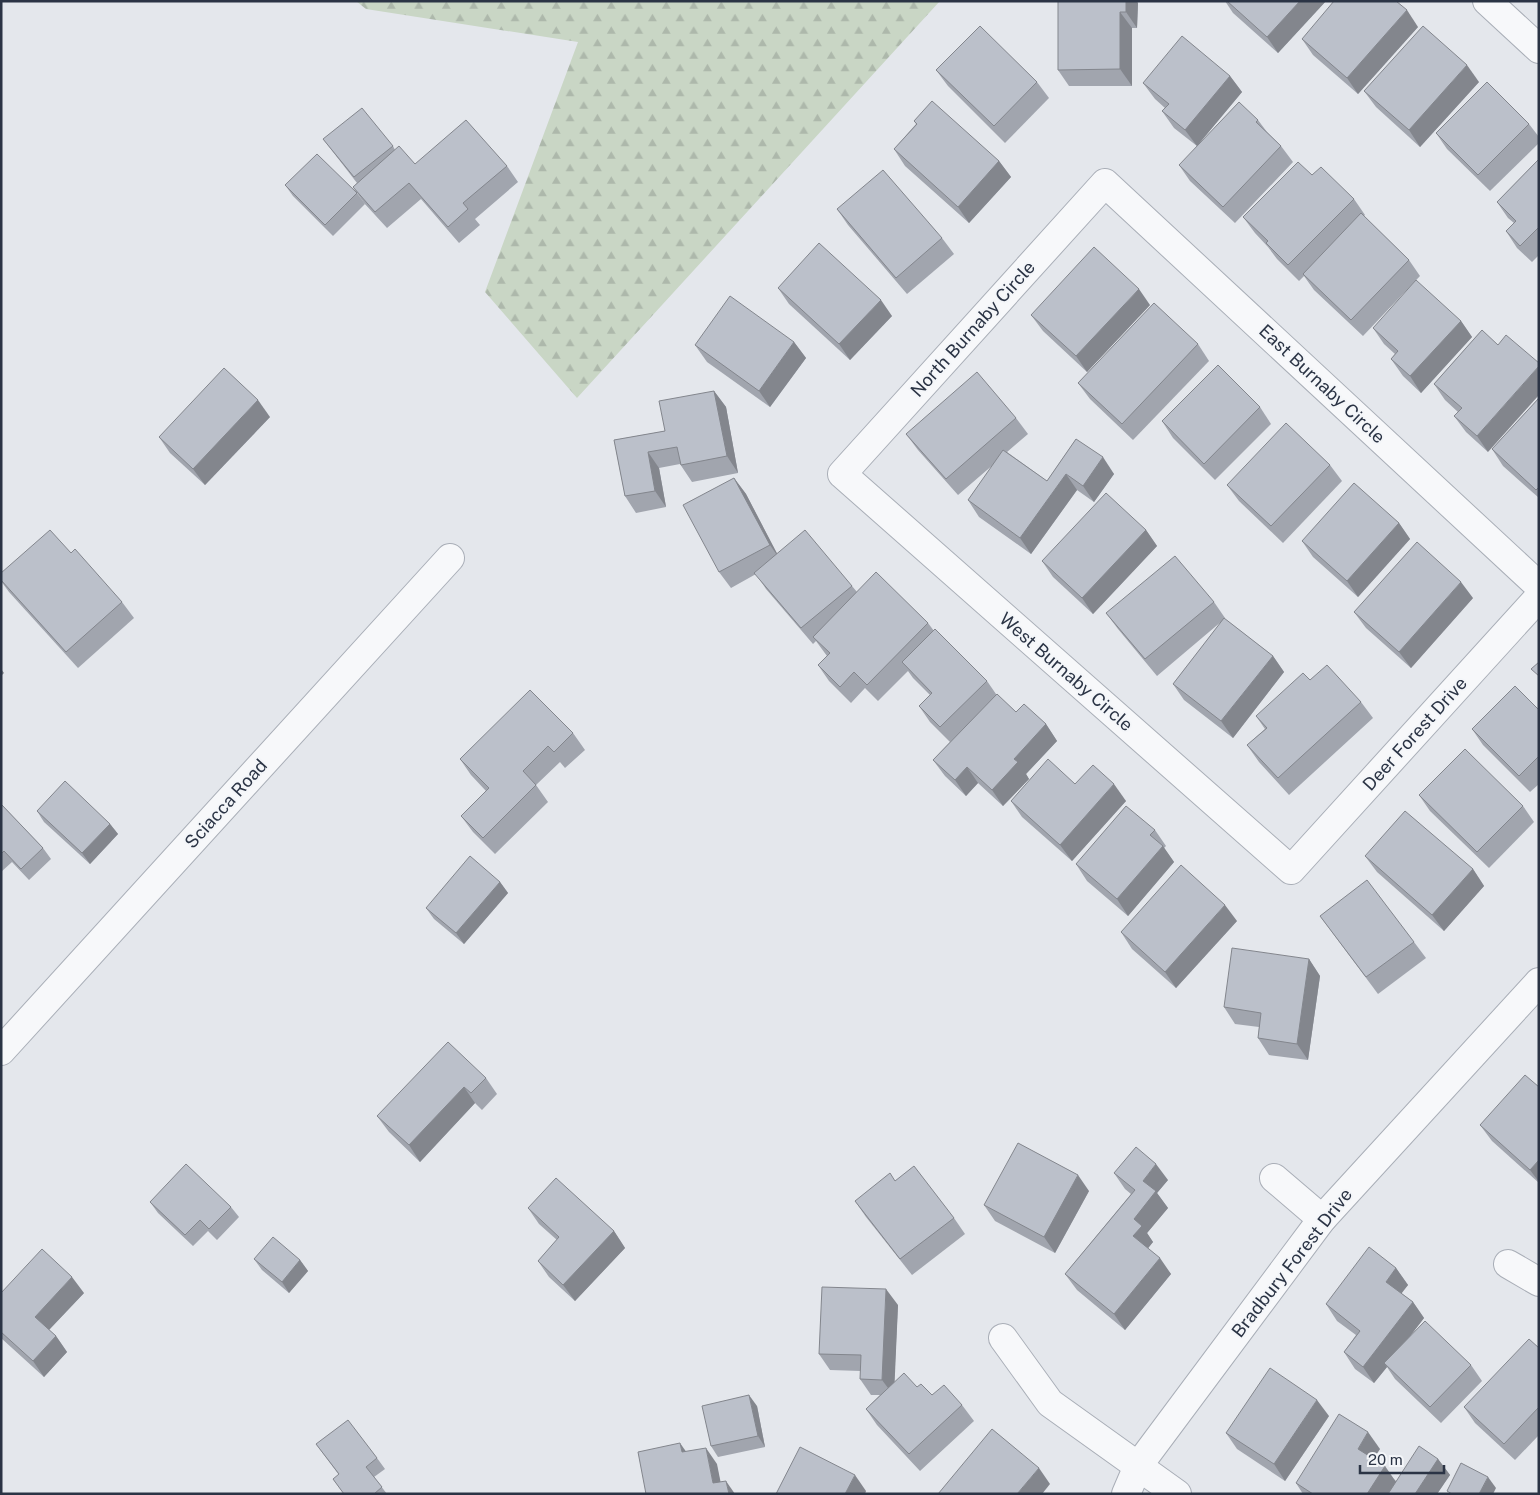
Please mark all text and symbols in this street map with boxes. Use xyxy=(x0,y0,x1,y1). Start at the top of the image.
street label: North Burnaby Circle xyxy=(906,256,1039,401)
street label: East Burnaby Circle xyxy=(1255,320,1390,447)
street label: West Burnaby Circle xyxy=(995,608,1137,735)
street label: Deer Forest Drive xyxy=(1358,673,1471,795)
street label: Sciacca Road xyxy=(180,755,271,852)
street label: Bradbury Forest Drive xyxy=(1227,1184,1356,1341)
scale bar xyxy=(1360,1442,1444,1474)
text: 20 m xyxy=(1368,1451,1403,1468)

